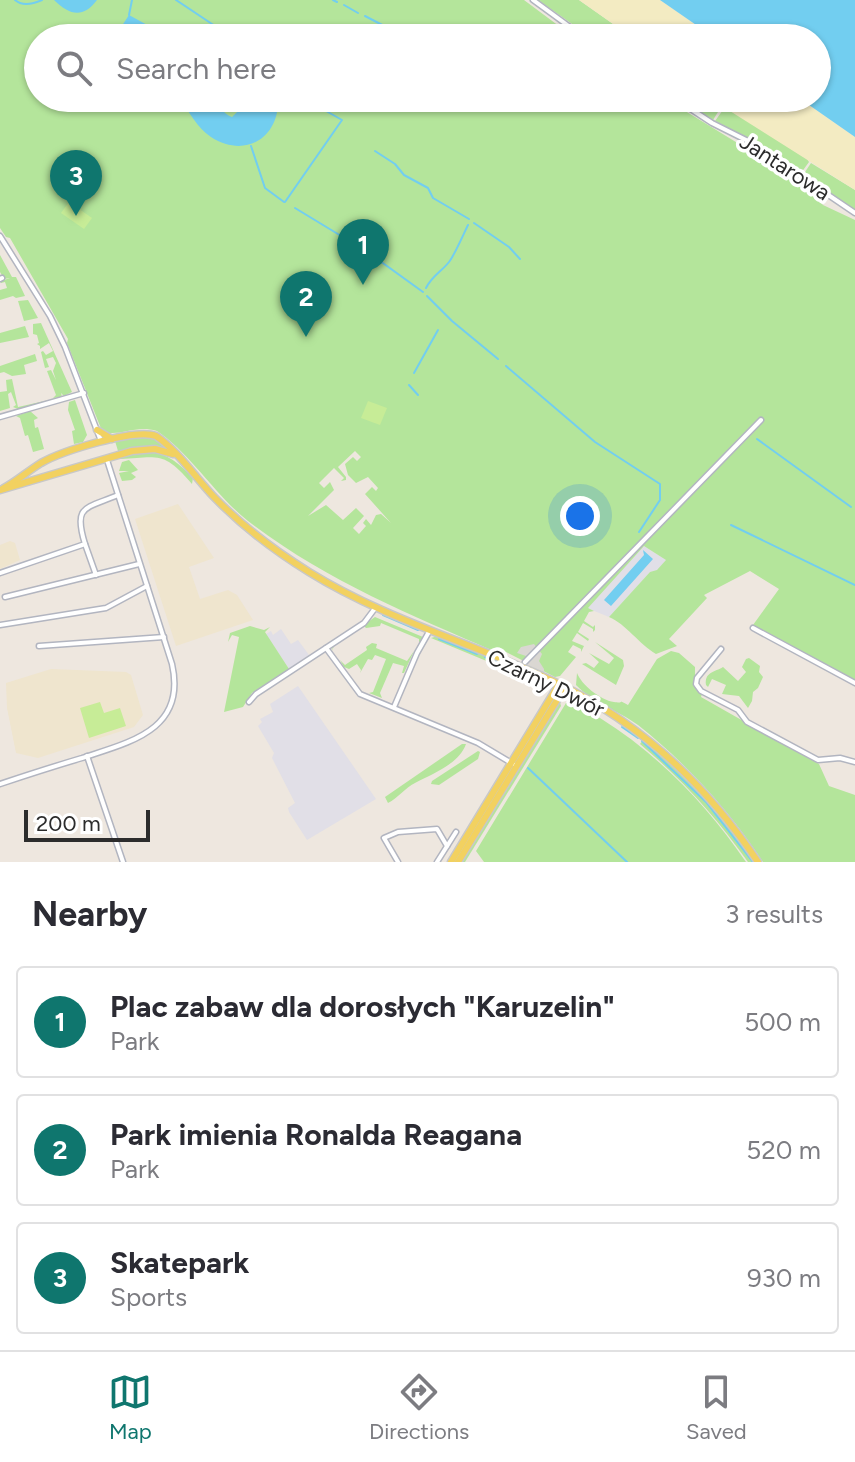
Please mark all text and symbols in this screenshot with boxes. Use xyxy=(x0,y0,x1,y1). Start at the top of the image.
search box xyxy=(24,24,831,112)
icon: search xyxy=(52,46,96,90)
text: Search here xyxy=(116,50,276,87)
street label: Jantarowa xyxy=(735,128,835,206)
pin: 3 xyxy=(50,150,102,216)
pin: 1 xyxy=(337,219,389,285)
pin: 2 xyxy=(280,271,332,337)
your location xyxy=(560,496,600,536)
street label: Czarny Dwór xyxy=(483,643,609,723)
scale bar xyxy=(24,806,150,842)
text: 200 m xyxy=(36,810,101,837)
text: Nearby xyxy=(32,894,147,935)
text: 3 results xyxy=(725,898,823,930)
text: Plac zabaw dla dorosłych "Karuzelin" xyxy=(110,988,615,1025)
text: 1 xyxy=(55,1006,65,1038)
text: 500 m xyxy=(744,1006,821,1038)
text: Park xyxy=(110,1025,159,1057)
text: Park imienia Ronalda Reagana xyxy=(110,1116,522,1153)
text: 2 xyxy=(52,1134,68,1166)
text: 520 m xyxy=(746,1134,821,1166)
text: Park xyxy=(110,1153,159,1185)
text: Skatepark xyxy=(110,1244,250,1281)
text: 3 xyxy=(53,1262,67,1294)
text: 930 m xyxy=(747,1262,821,1294)
text: Sports xyxy=(110,1281,187,1313)
tab: Map xyxy=(108,1370,152,1445)
tab: Directions xyxy=(369,1370,469,1445)
tab: Saved xyxy=(686,1370,747,1445)

